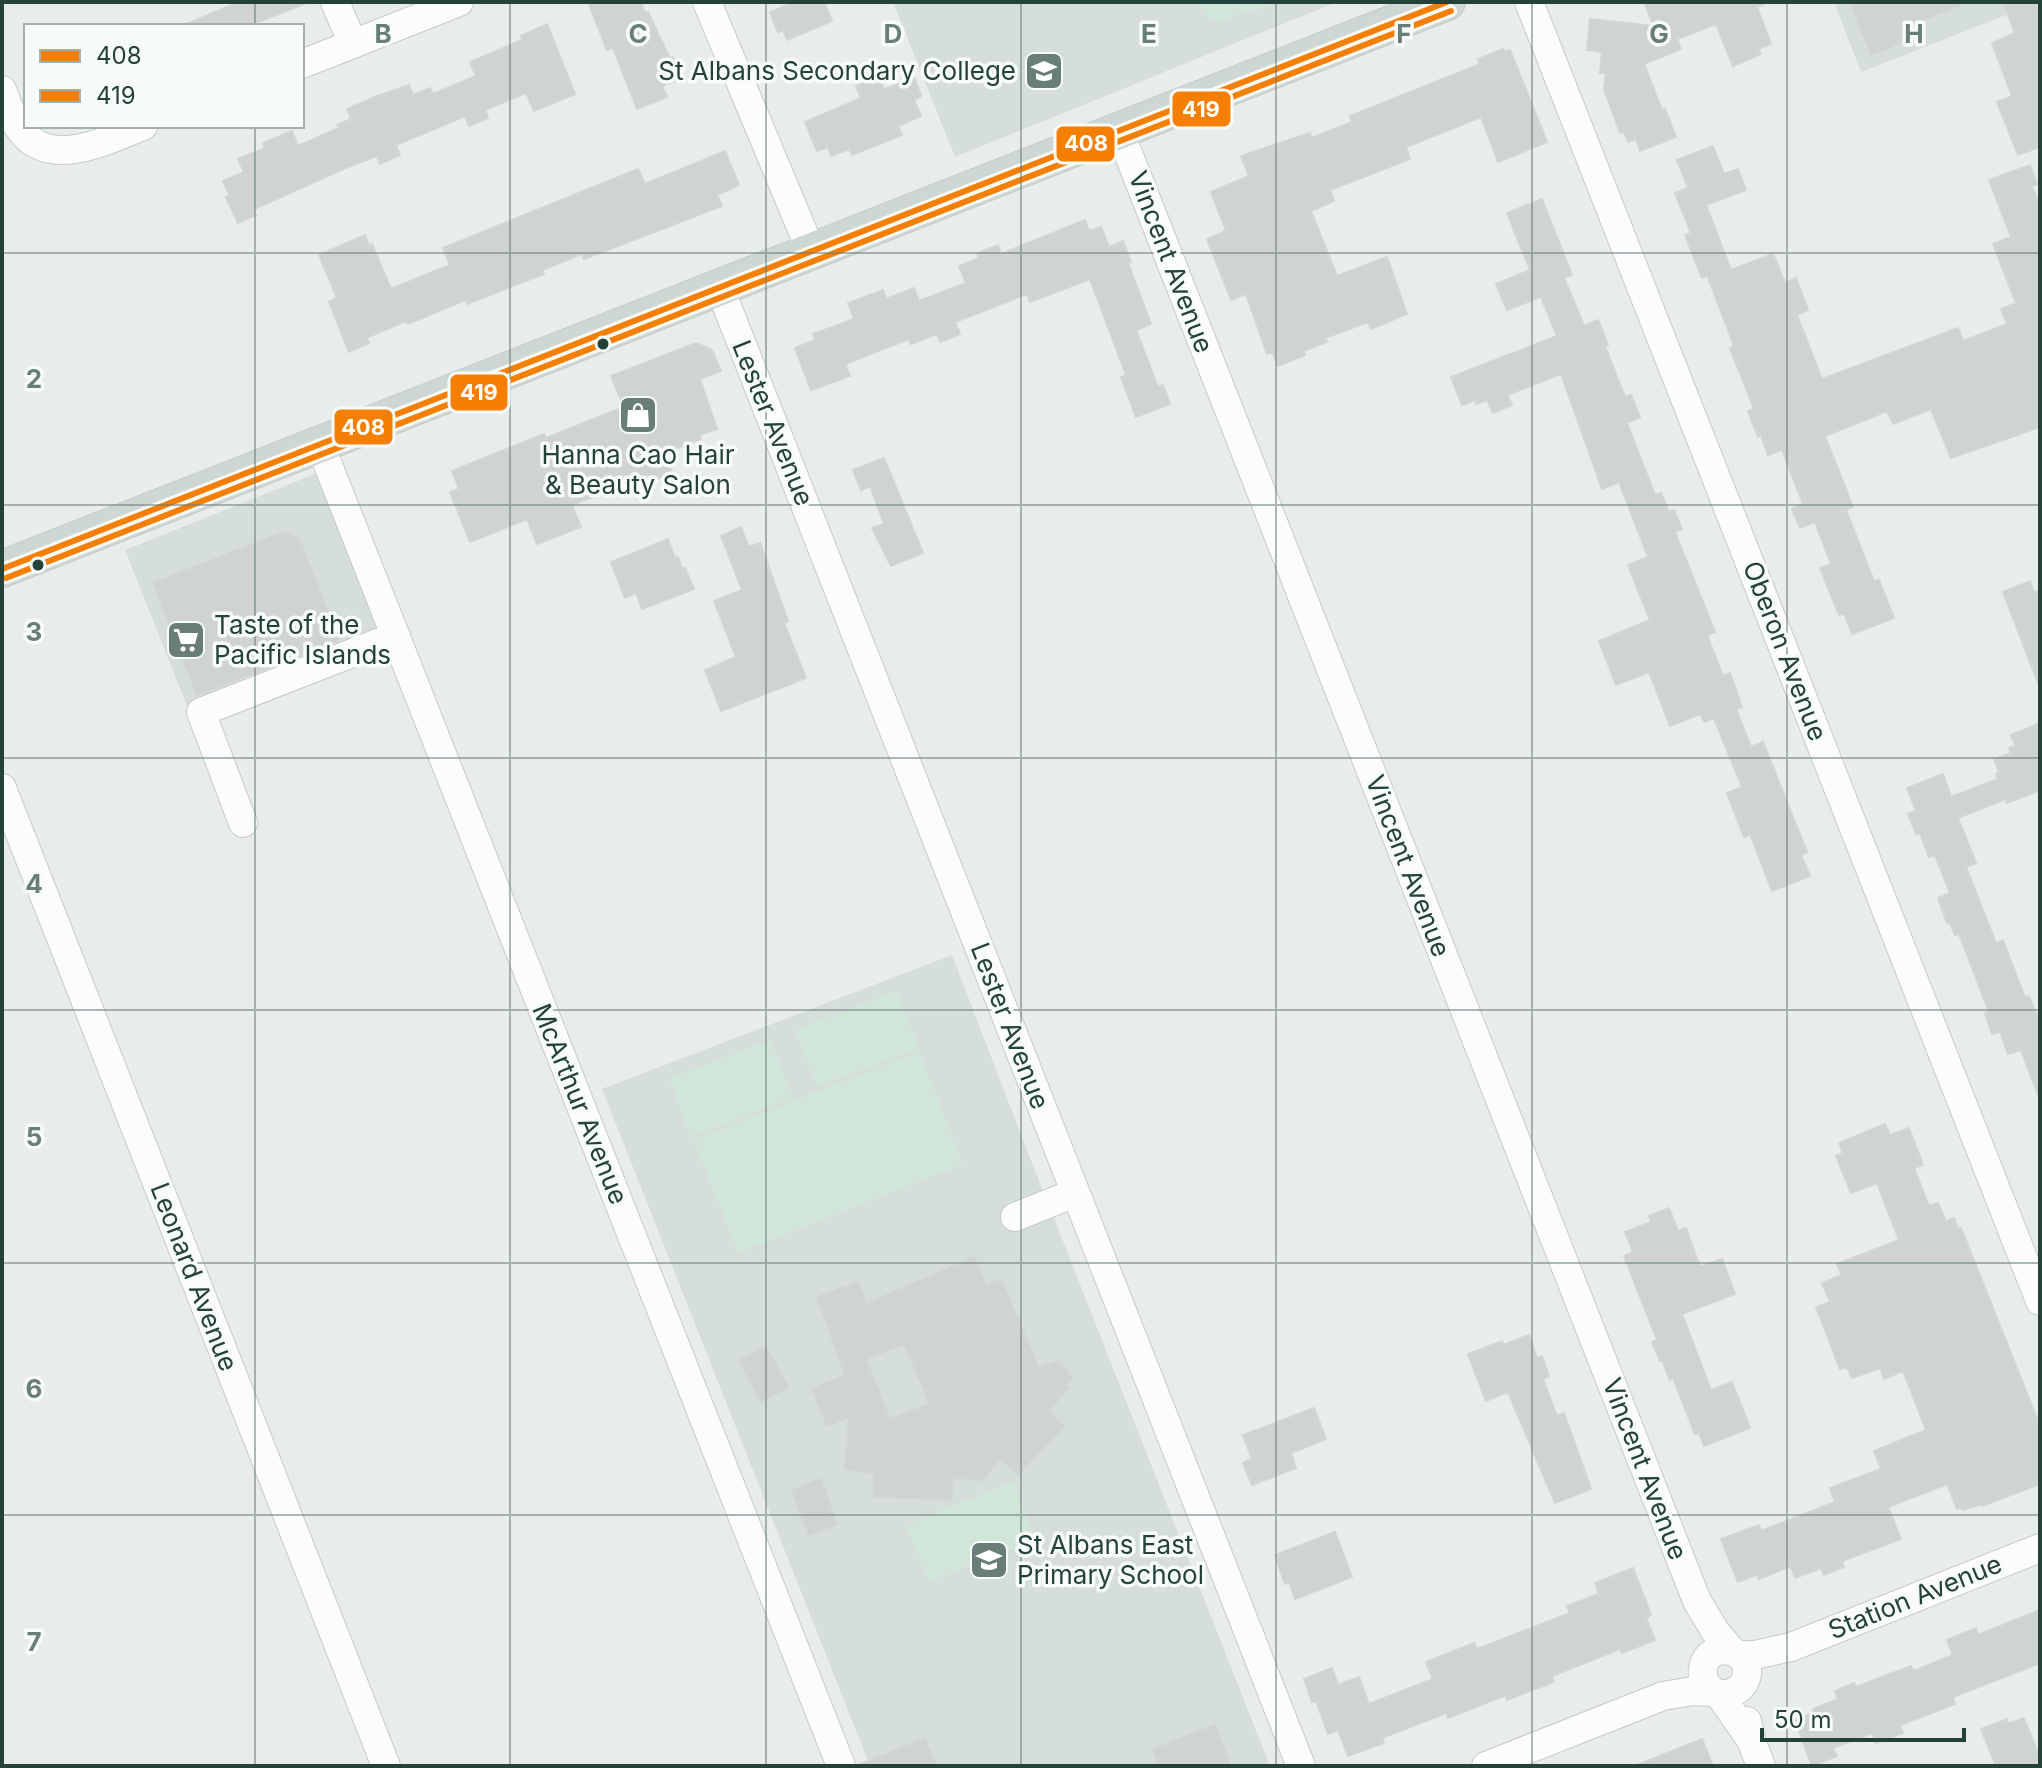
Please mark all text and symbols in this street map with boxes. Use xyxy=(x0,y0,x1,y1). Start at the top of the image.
text: B xyxy=(374,18,392,49)
text: C xyxy=(628,18,648,49)
text: D xyxy=(884,18,902,49)
text: E xyxy=(1141,18,1157,49)
text: F xyxy=(1396,18,1412,49)
text: G xyxy=(1649,18,1669,49)
text: H xyxy=(1904,18,1924,49)
legend xyxy=(24,24,304,128)
text: 408 xyxy=(96,41,142,70)
school or university icon: St Albans Secondary College xyxy=(1023,50,1065,92)
place label: St Albans Secondary College xyxy=(658,55,1016,86)
text: 419 xyxy=(96,81,136,110)
line badge: 419 xyxy=(1171,90,1232,128)
text: 419 xyxy=(1182,96,1220,122)
line badge: 408 xyxy=(1055,125,1116,163)
text: 408 xyxy=(1064,130,1108,156)
street label: Vincent Avenue xyxy=(1123,167,1220,357)
unlabelled marker xyxy=(595,336,611,352)
street label: Lester Avenue xyxy=(726,336,821,510)
text: 2 xyxy=(26,363,42,394)
line badge: 419 xyxy=(449,373,509,412)
text: 419 xyxy=(460,379,498,405)
shop icon: Hanna Cao Hair & Beauty Salon xyxy=(617,394,659,436)
line badge: 408 xyxy=(333,408,394,446)
text: 408 xyxy=(341,414,385,440)
place label: Hanna Cao Hair & Beauty Salon xyxy=(541,439,735,500)
unlabelled marker xyxy=(30,557,46,573)
street label: Oberon Avenue xyxy=(1737,557,1834,745)
place label: Taste of the Pacific Islands xyxy=(214,609,391,670)
text: 3 xyxy=(26,616,42,647)
supermarket icon: Taste of the Pacific Islands xyxy=(165,619,207,661)
street label: Vincent Avenue xyxy=(1360,771,1457,961)
text: 4 xyxy=(25,868,43,899)
street label: Lester Avenue xyxy=(965,938,1056,1113)
street label: McArthur Avenue xyxy=(526,999,635,1208)
text: 5 xyxy=(26,1121,42,1152)
street label: Leonard Avenue xyxy=(144,1178,245,1375)
text: 6 xyxy=(26,1373,42,1404)
street label: Vincent Avenue xyxy=(1597,1374,1694,1564)
place label: St Albans East Primary School xyxy=(1017,1529,1204,1590)
school or university icon: St Albans East Primary School xyxy=(968,1539,1010,1581)
street label: Station Avenue xyxy=(1824,1548,2006,1645)
text: 7 xyxy=(26,1626,42,1657)
scale bar xyxy=(1762,1692,1964,1742)
text: 50 m xyxy=(1774,1705,1832,1734)

